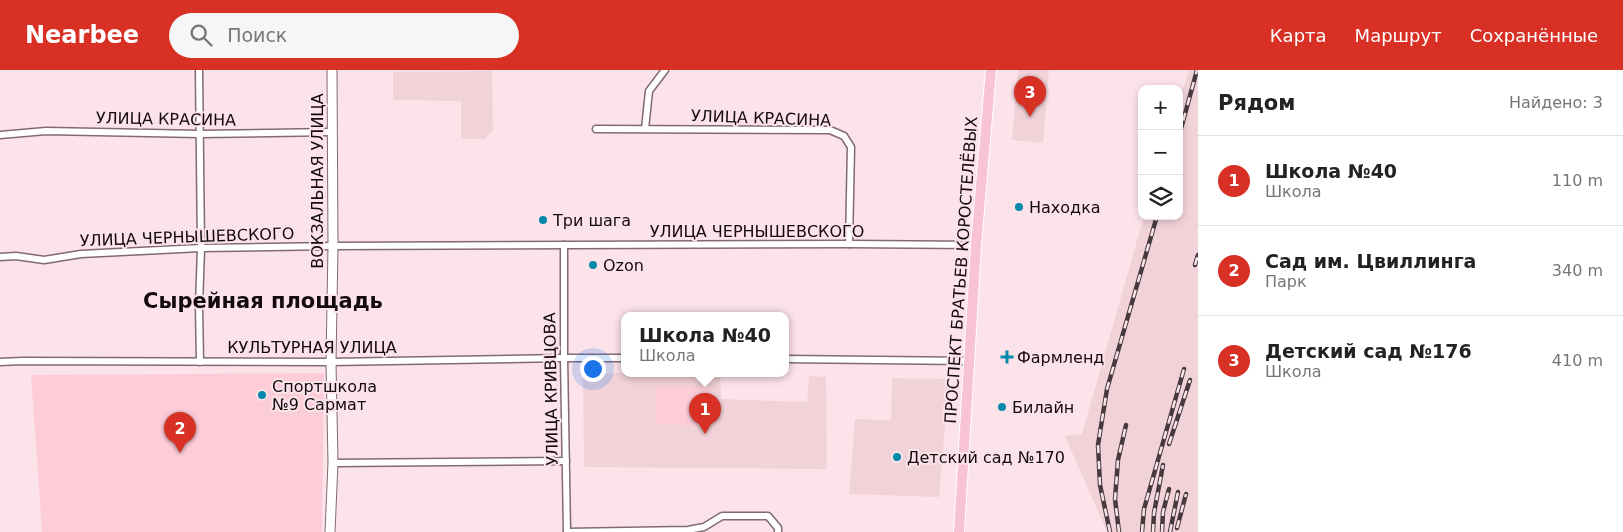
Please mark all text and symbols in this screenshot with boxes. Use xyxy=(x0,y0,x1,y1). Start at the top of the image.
search box xyxy=(169,13,519,58)
text: Nearbee xyxy=(25,21,139,49)
icon: search xyxy=(187,21,215,49)
text: Поиск xyxy=(227,24,287,46)
text: Карта xyxy=(1270,25,1327,46)
text: Маршрут xyxy=(1355,25,1442,46)
text: Сохранённые xyxy=(1470,25,1598,46)
pin: 3 xyxy=(1014,76,1046,117)
map controls xyxy=(1138,85,1183,220)
button: + xyxy=(1138,85,1183,130)
text: Рядом xyxy=(1218,91,1295,115)
street label: ВОКЗАЛЬНАЯ УЛИЦА xyxy=(308,93,327,269)
text: Найдено: 3 xyxy=(1509,93,1603,112)
street label: УЛИЦА КРАСИНА xyxy=(691,106,831,130)
street label: УЛИЦА КРАСИНА xyxy=(96,108,236,130)
street label: ПРОСПЕКТ БРАТЬЕВ КОРОСТЕЛЁВЫХ xyxy=(941,116,981,424)
button: − xyxy=(1138,130,1183,175)
text: Школа №40 xyxy=(1265,160,1397,182)
text: 1 xyxy=(1228,171,1240,190)
text: 110 m xyxy=(1552,171,1603,190)
button: layers xyxy=(1138,175,1183,220)
text: Школа xyxy=(1265,182,1322,201)
place label: Находка xyxy=(1029,198,1101,217)
marker: Находка xyxy=(1013,201,1025,213)
place label: Три шага xyxy=(552,211,631,230)
marker: Три шага xyxy=(537,214,549,226)
street label: УЛИЦА ЧЕРНЫШЕВСКОГО xyxy=(650,222,864,241)
street label: УЛИЦА ЧЕРНЫШЕВСКОГО xyxy=(79,224,295,250)
text: Сад им. Цвиллинга xyxy=(1265,250,1476,272)
place label: Ozon xyxy=(603,256,644,275)
marker: Ozon xyxy=(587,259,599,271)
text: 2 xyxy=(1228,261,1240,280)
text: 340 m xyxy=(1552,261,1603,280)
text: Парк xyxy=(1265,272,1307,291)
district label: Сырейная площадь xyxy=(143,289,383,313)
street label: УЛИЦА КРИВЦОВА xyxy=(540,312,562,466)
popup xyxy=(621,312,789,377)
text: Школа №40 xyxy=(639,324,771,346)
street label: КУЛЬТУРНАЯ УЛИЦА xyxy=(227,338,397,357)
text: Детский сад №176 xyxy=(1265,340,1472,362)
text: Школа xyxy=(639,346,696,365)
place label: Фармленд xyxy=(1017,348,1104,367)
marker: Фармленд xyxy=(1001,351,1013,363)
text: 3 xyxy=(1228,351,1240,370)
text: 410 m xyxy=(1552,351,1603,370)
your location xyxy=(580,356,606,382)
text: Школа xyxy=(1265,362,1322,381)
place label: Спортшкола №9 Сармат xyxy=(272,377,377,414)
marker: Спортшкола №9 Сармат xyxy=(256,389,268,401)
pin: 1 xyxy=(689,393,721,434)
place label: Билайн xyxy=(1012,398,1074,417)
marker: Билайн xyxy=(996,401,1008,413)
pin: 2 xyxy=(164,412,196,453)
place label: Детский сад №170 xyxy=(907,448,1065,467)
marker: Детский сад №170 xyxy=(891,451,903,463)

